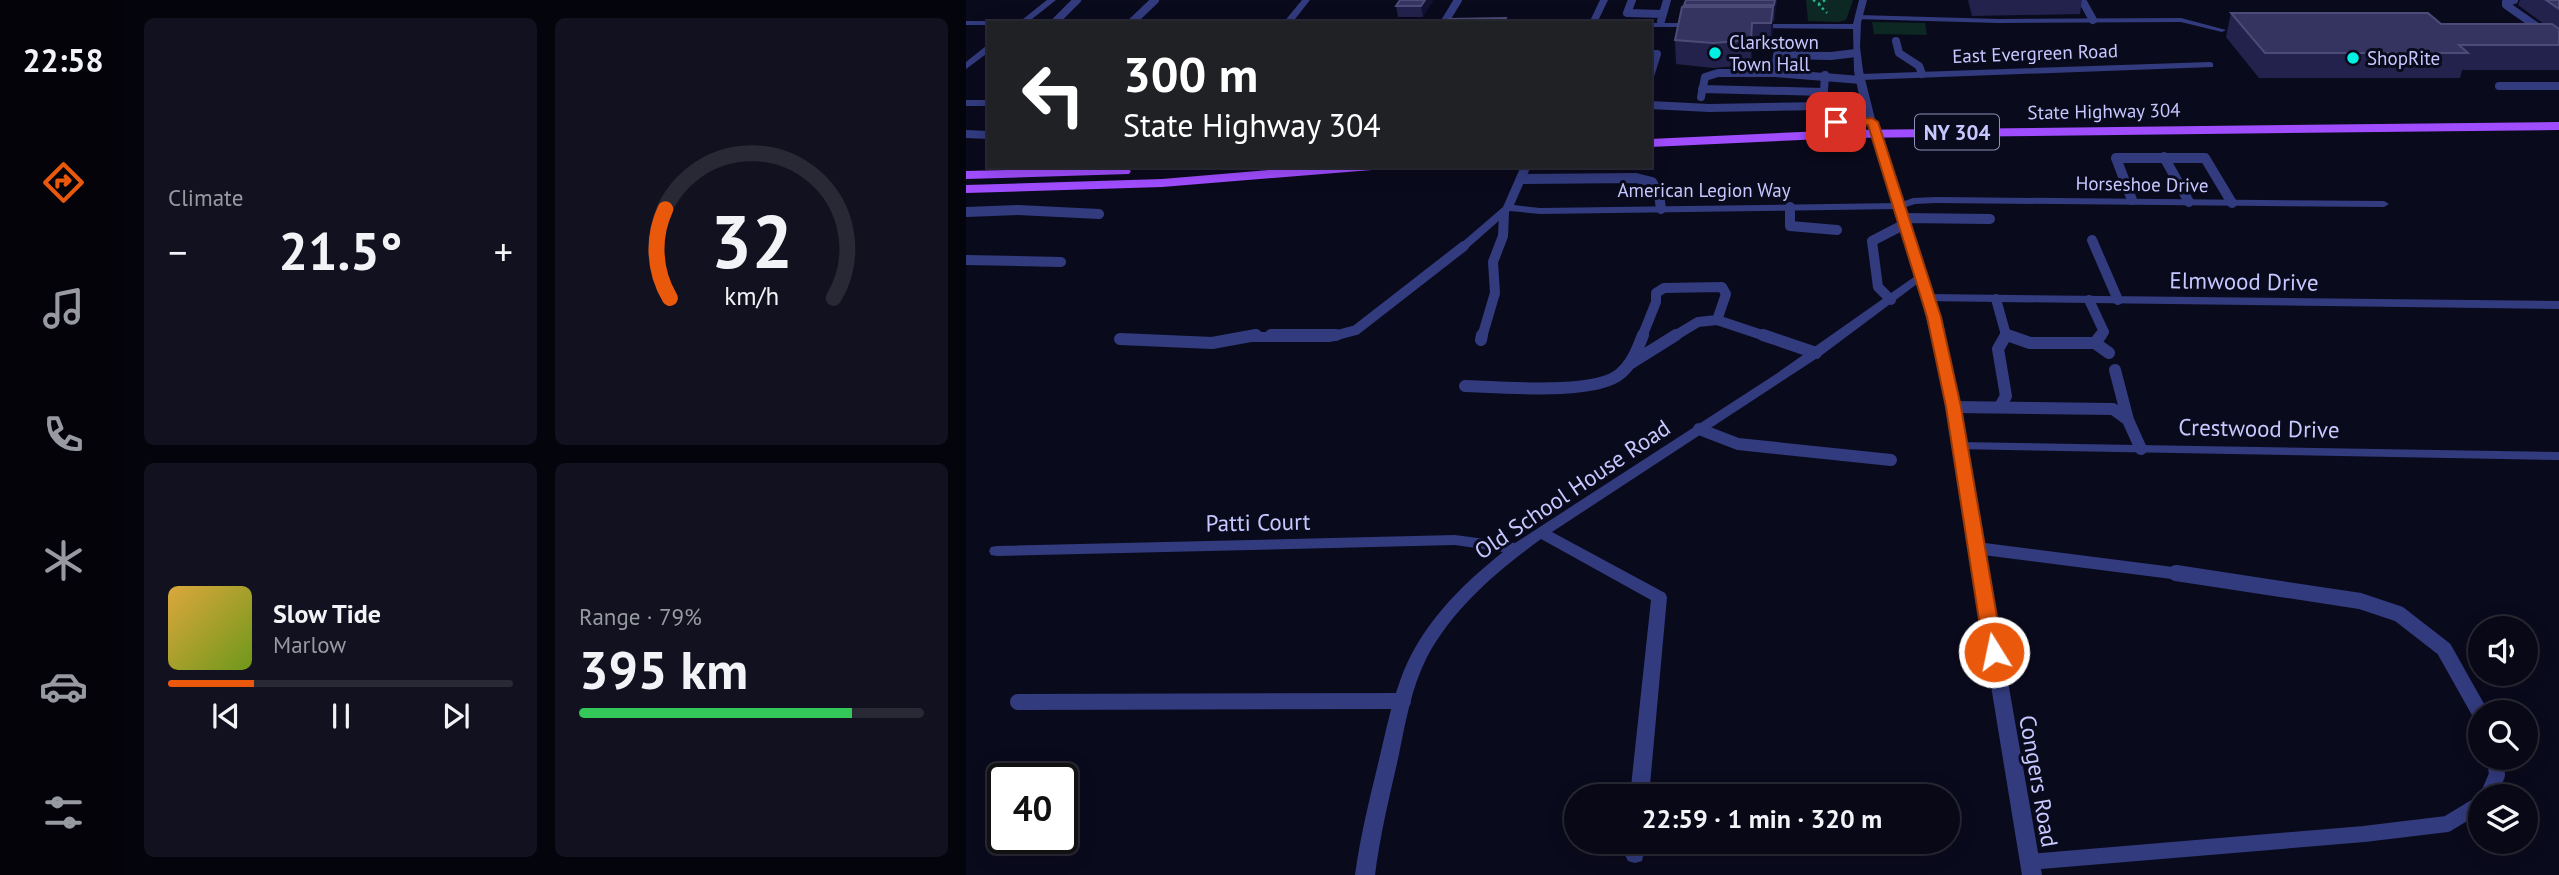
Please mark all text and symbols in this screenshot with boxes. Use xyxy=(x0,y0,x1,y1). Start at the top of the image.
place label: Clarkstown Town Hall xyxy=(1729,30,1819,76)
street label: East Evergreen Road xyxy=(1952,38,2118,68)
text: 22:58 xyxy=(22,39,104,81)
text: 300 m xyxy=(1123,42,1258,106)
marker: Clarkstown Town Hall xyxy=(1707,45,1723,61)
place label: ShopRite xyxy=(2367,46,2440,70)
icon: left xyxy=(1008,49,1099,140)
marker: ShopRite xyxy=(2345,50,2361,66)
pin xyxy=(1806,92,1866,152)
street label: State Highway 304 xyxy=(2027,98,2181,124)
icon: arrive xyxy=(1817,103,1855,141)
text: State Highway 304 xyxy=(1123,104,1381,146)
road number: NY 304 xyxy=(1915,114,1999,150)
icon: directions xyxy=(39,158,88,207)
street label: Horseshoe Drive xyxy=(2075,171,2209,197)
street label: American Legion Way xyxy=(1617,178,1791,202)
text: Climate xyxy=(168,183,243,212)
text: 32 xyxy=(710,194,793,288)
text: 21.5° xyxy=(279,217,402,284)
text: − xyxy=(168,227,187,276)
text: + xyxy=(494,227,513,276)
street label: Elmwood Drive xyxy=(2169,265,2319,297)
text: km/h xyxy=(724,279,779,311)
icon: music xyxy=(39,284,88,333)
icon: phone xyxy=(39,410,88,459)
street label: Crestwood Drive xyxy=(2178,412,2340,444)
street label: Old School House Road xyxy=(1469,413,1675,565)
street label: Patti Court xyxy=(1205,507,1311,537)
icon: climate xyxy=(39,536,88,585)
text: Slow Tide xyxy=(273,597,381,630)
text: Range · 79% xyxy=(579,602,702,631)
position arrow xyxy=(1957,615,2031,689)
map controls xyxy=(2468,616,2538,854)
button: sound xyxy=(2468,616,2538,686)
text: Marlow xyxy=(273,630,346,659)
text: 395 km xyxy=(579,636,748,703)
icon: car xyxy=(39,662,88,711)
icon: previous xyxy=(207,697,245,735)
icon: pause xyxy=(322,697,360,735)
icon: next xyxy=(437,697,475,735)
button: search xyxy=(2468,700,2538,770)
street label: Congers Road xyxy=(2013,713,2065,849)
speed limit sign: 40 xyxy=(987,763,1078,854)
button: layers xyxy=(2468,784,2538,854)
icon: filters xyxy=(39,788,88,837)
text: 22:59 · 1 min · 320 m xyxy=(1642,802,1882,835)

